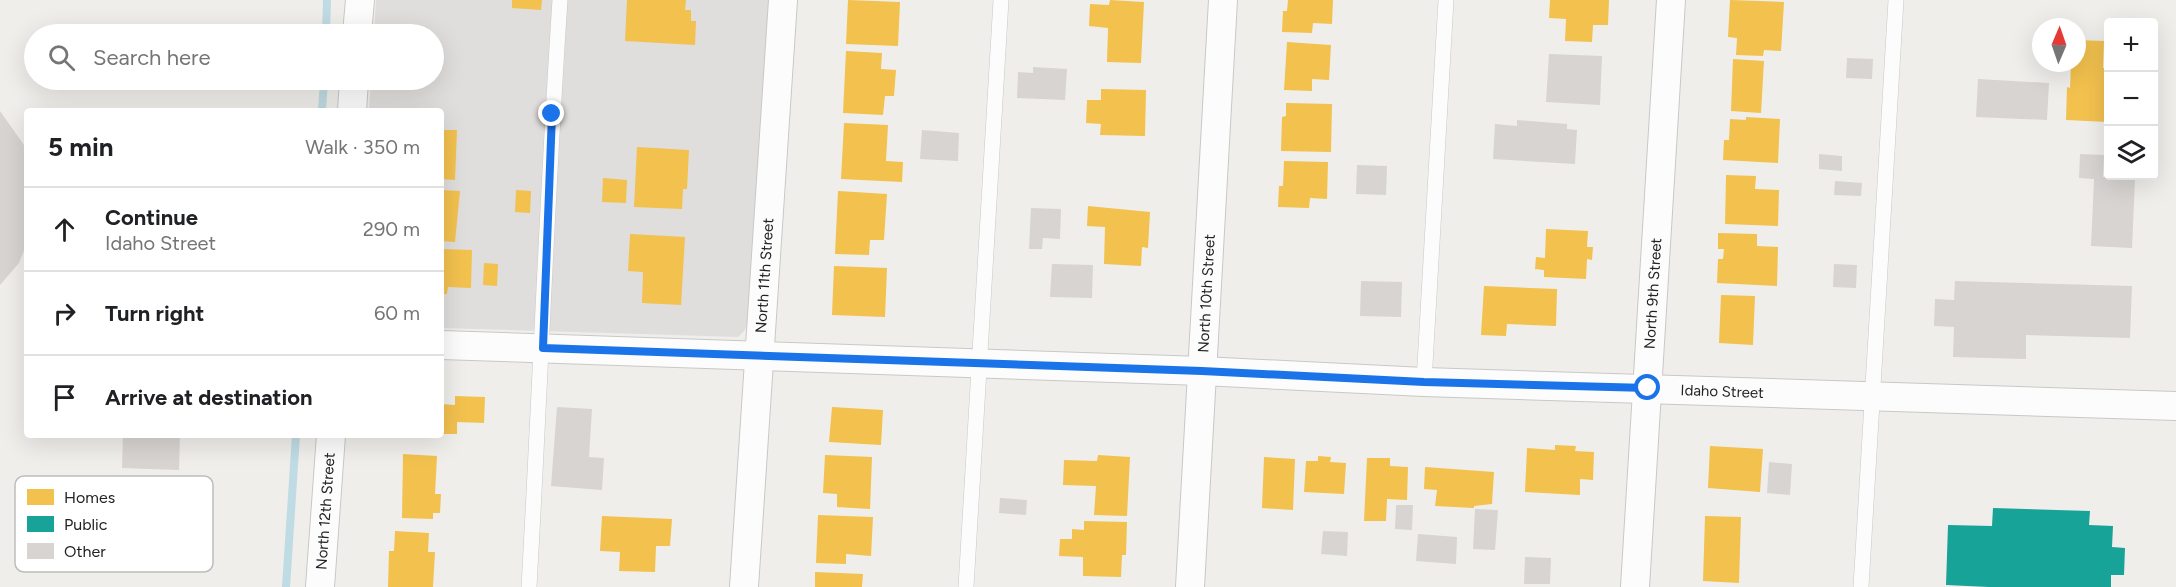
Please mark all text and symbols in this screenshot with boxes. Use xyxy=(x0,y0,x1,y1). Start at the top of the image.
north arrow xyxy=(2032,18,2086,72)
map controls xyxy=(2104,18,2158,180)
button: + xyxy=(2104,18,2158,72)
search box xyxy=(24,24,444,90)
icon: search xyxy=(45,41,78,74)
text: Search here xyxy=(93,44,211,71)
button: − xyxy=(2104,72,2158,126)
route end xyxy=(538,100,564,126)
button: layers xyxy=(2104,126,2158,180)
text: 5 min xyxy=(48,131,114,163)
text: Walk · 350 m xyxy=(305,135,420,159)
text: Continue xyxy=(105,204,198,231)
icon: ahead xyxy=(48,213,81,246)
text: 290 m xyxy=(363,217,420,241)
street label: North 11th Street xyxy=(752,217,778,334)
text: Idaho Street xyxy=(105,231,216,255)
street label: North 10th Street xyxy=(1194,233,1219,353)
street label: North 9th Street xyxy=(1641,237,1665,350)
icon: right xyxy=(48,297,81,330)
text: Turn right xyxy=(105,300,204,327)
text: 60 m xyxy=(374,301,420,325)
route start xyxy=(1634,374,1660,400)
icon: arrive xyxy=(48,381,81,414)
street label: Idaho Street xyxy=(1680,381,1764,402)
text: Arrive at destination xyxy=(105,384,313,411)
street label: North 12th Street xyxy=(312,452,339,570)
legend xyxy=(15,476,213,572)
text: Homes xyxy=(64,488,115,507)
text: Public xyxy=(64,515,108,534)
text: Other xyxy=(64,542,106,561)

